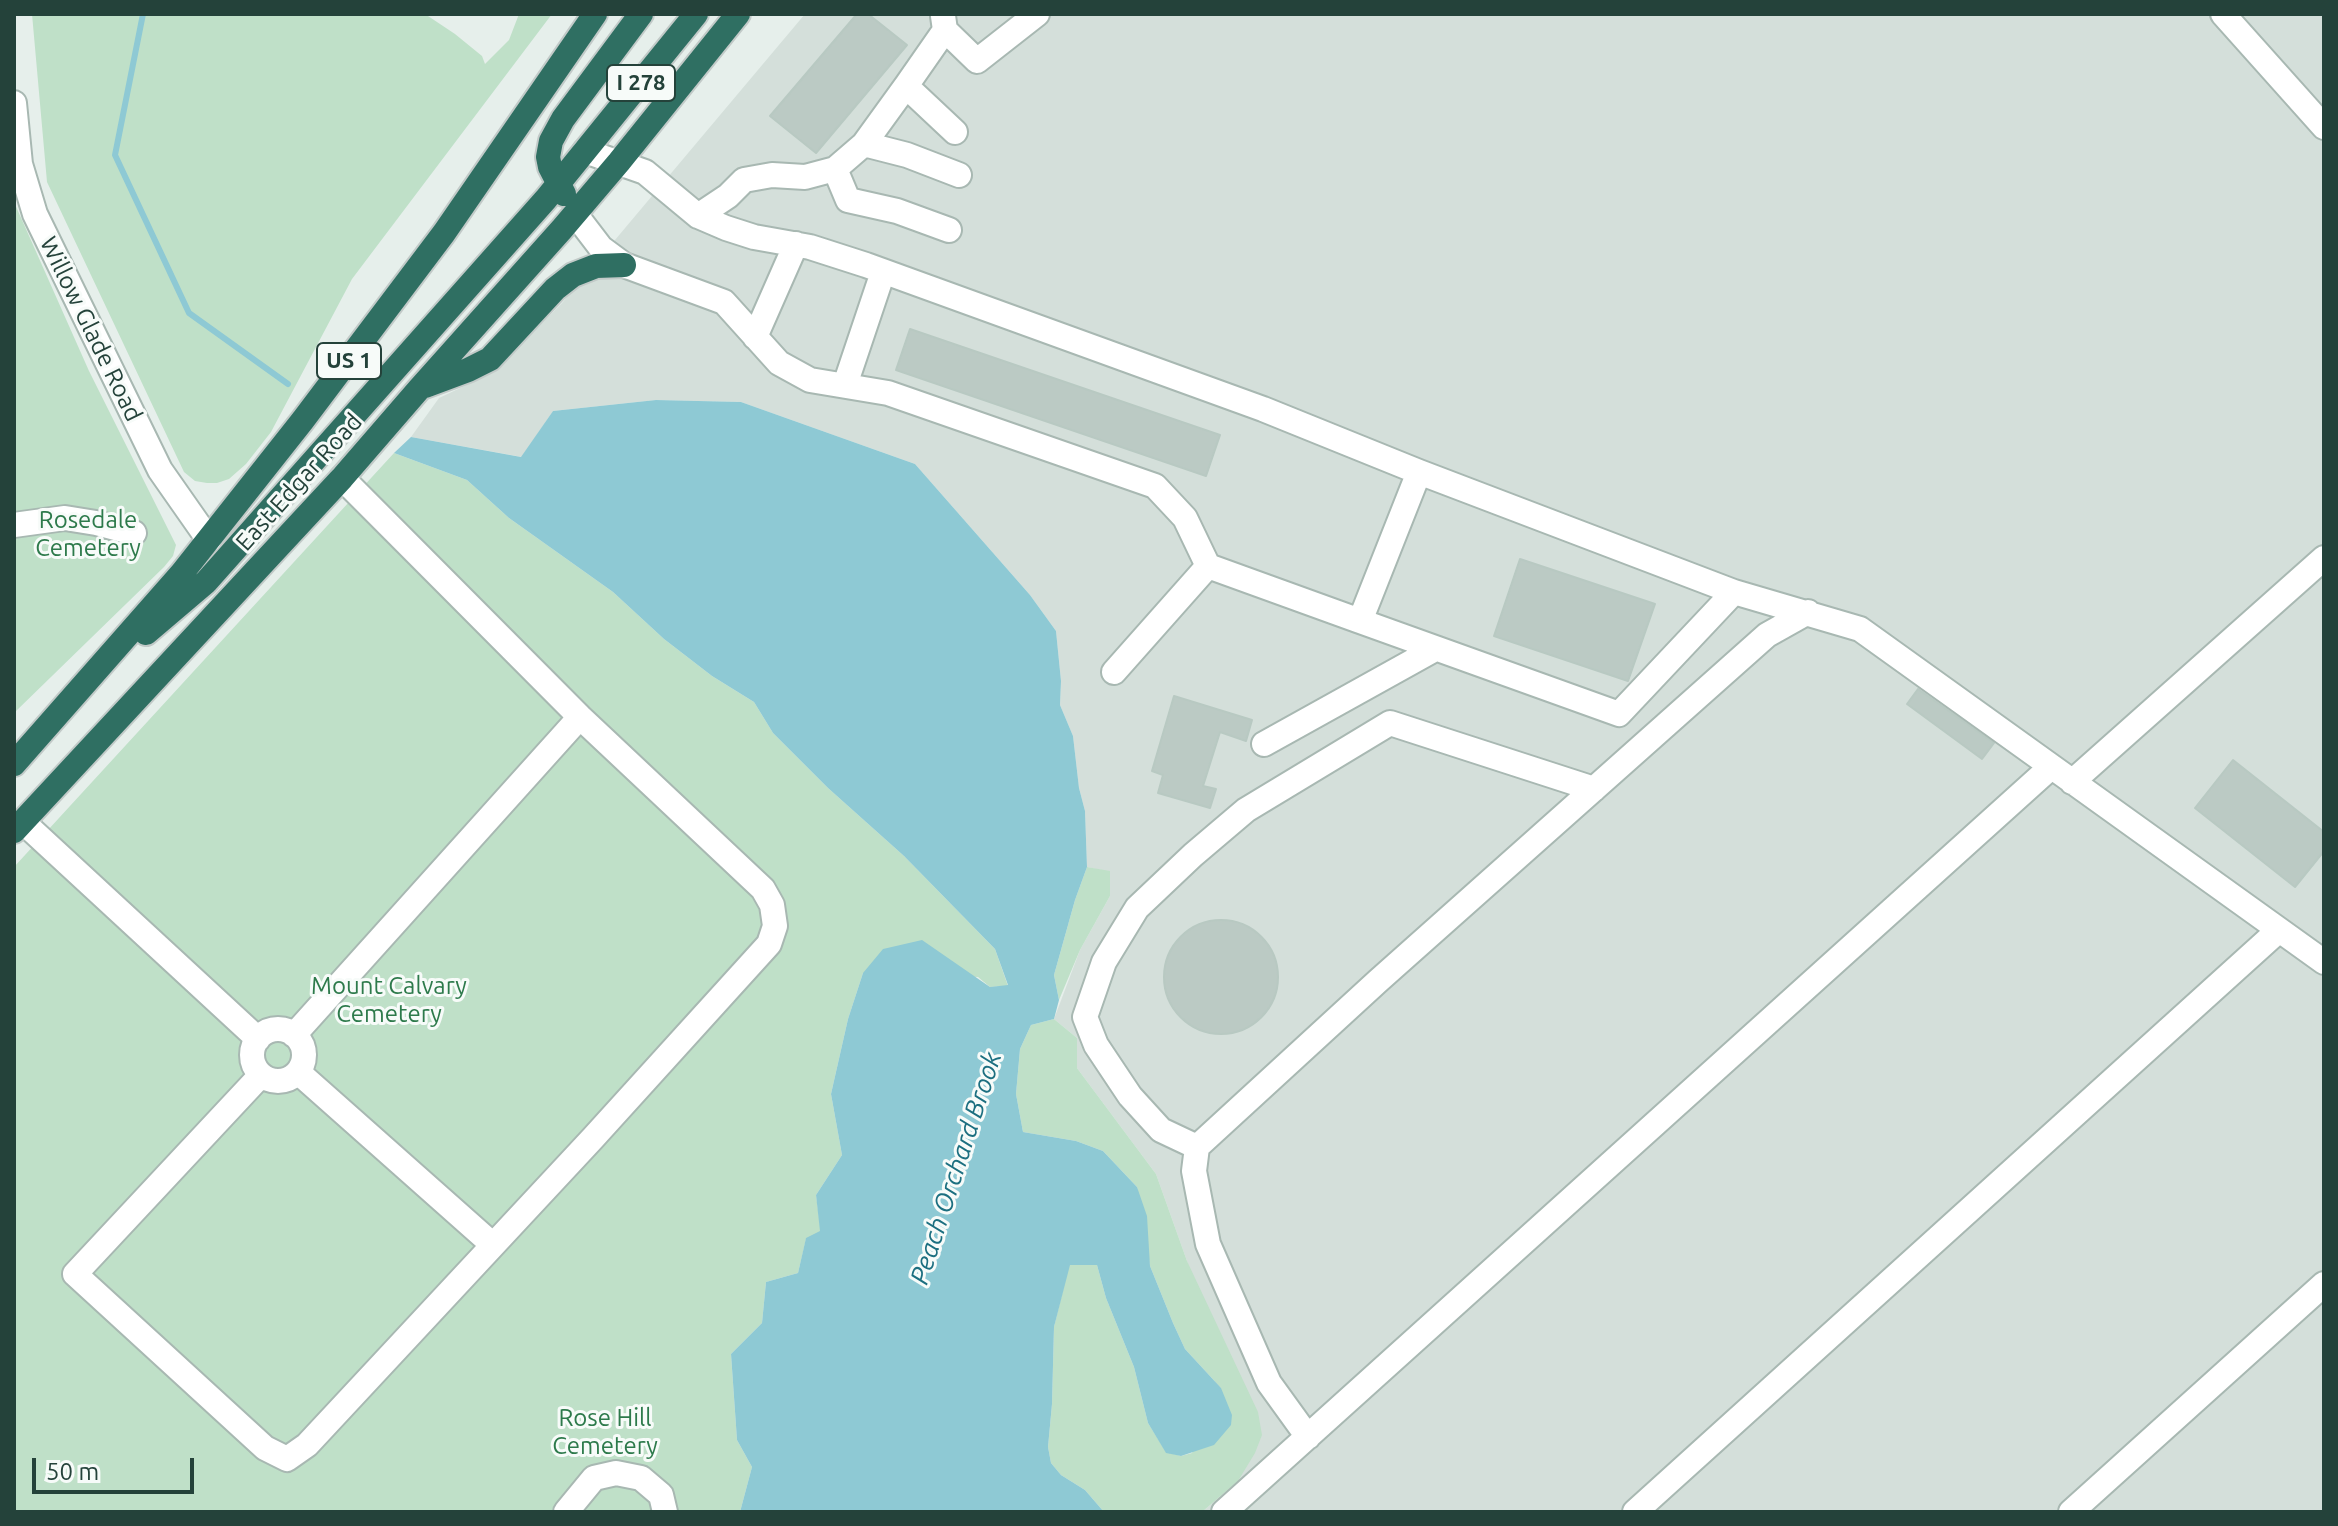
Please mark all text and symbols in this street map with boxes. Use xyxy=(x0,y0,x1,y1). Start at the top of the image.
road number: I 278 xyxy=(607,65,675,101)
street label: Willow Glade Road xyxy=(34,232,148,426)
road number: US 1 xyxy=(317,343,381,379)
street label: East Edgar Road xyxy=(230,408,368,556)
park label: Rosedale Cemetery xyxy=(35,506,141,562)
park label: Mount Calvary Cemetery xyxy=(311,972,467,1028)
water label: Peach Orchard Brook xyxy=(904,1048,1008,1288)
park label: Rose Hill Cemetery xyxy=(552,1404,658,1460)
scale bar xyxy=(36,1442,198,1492)
text: 50 m xyxy=(46,1458,99,1485)

